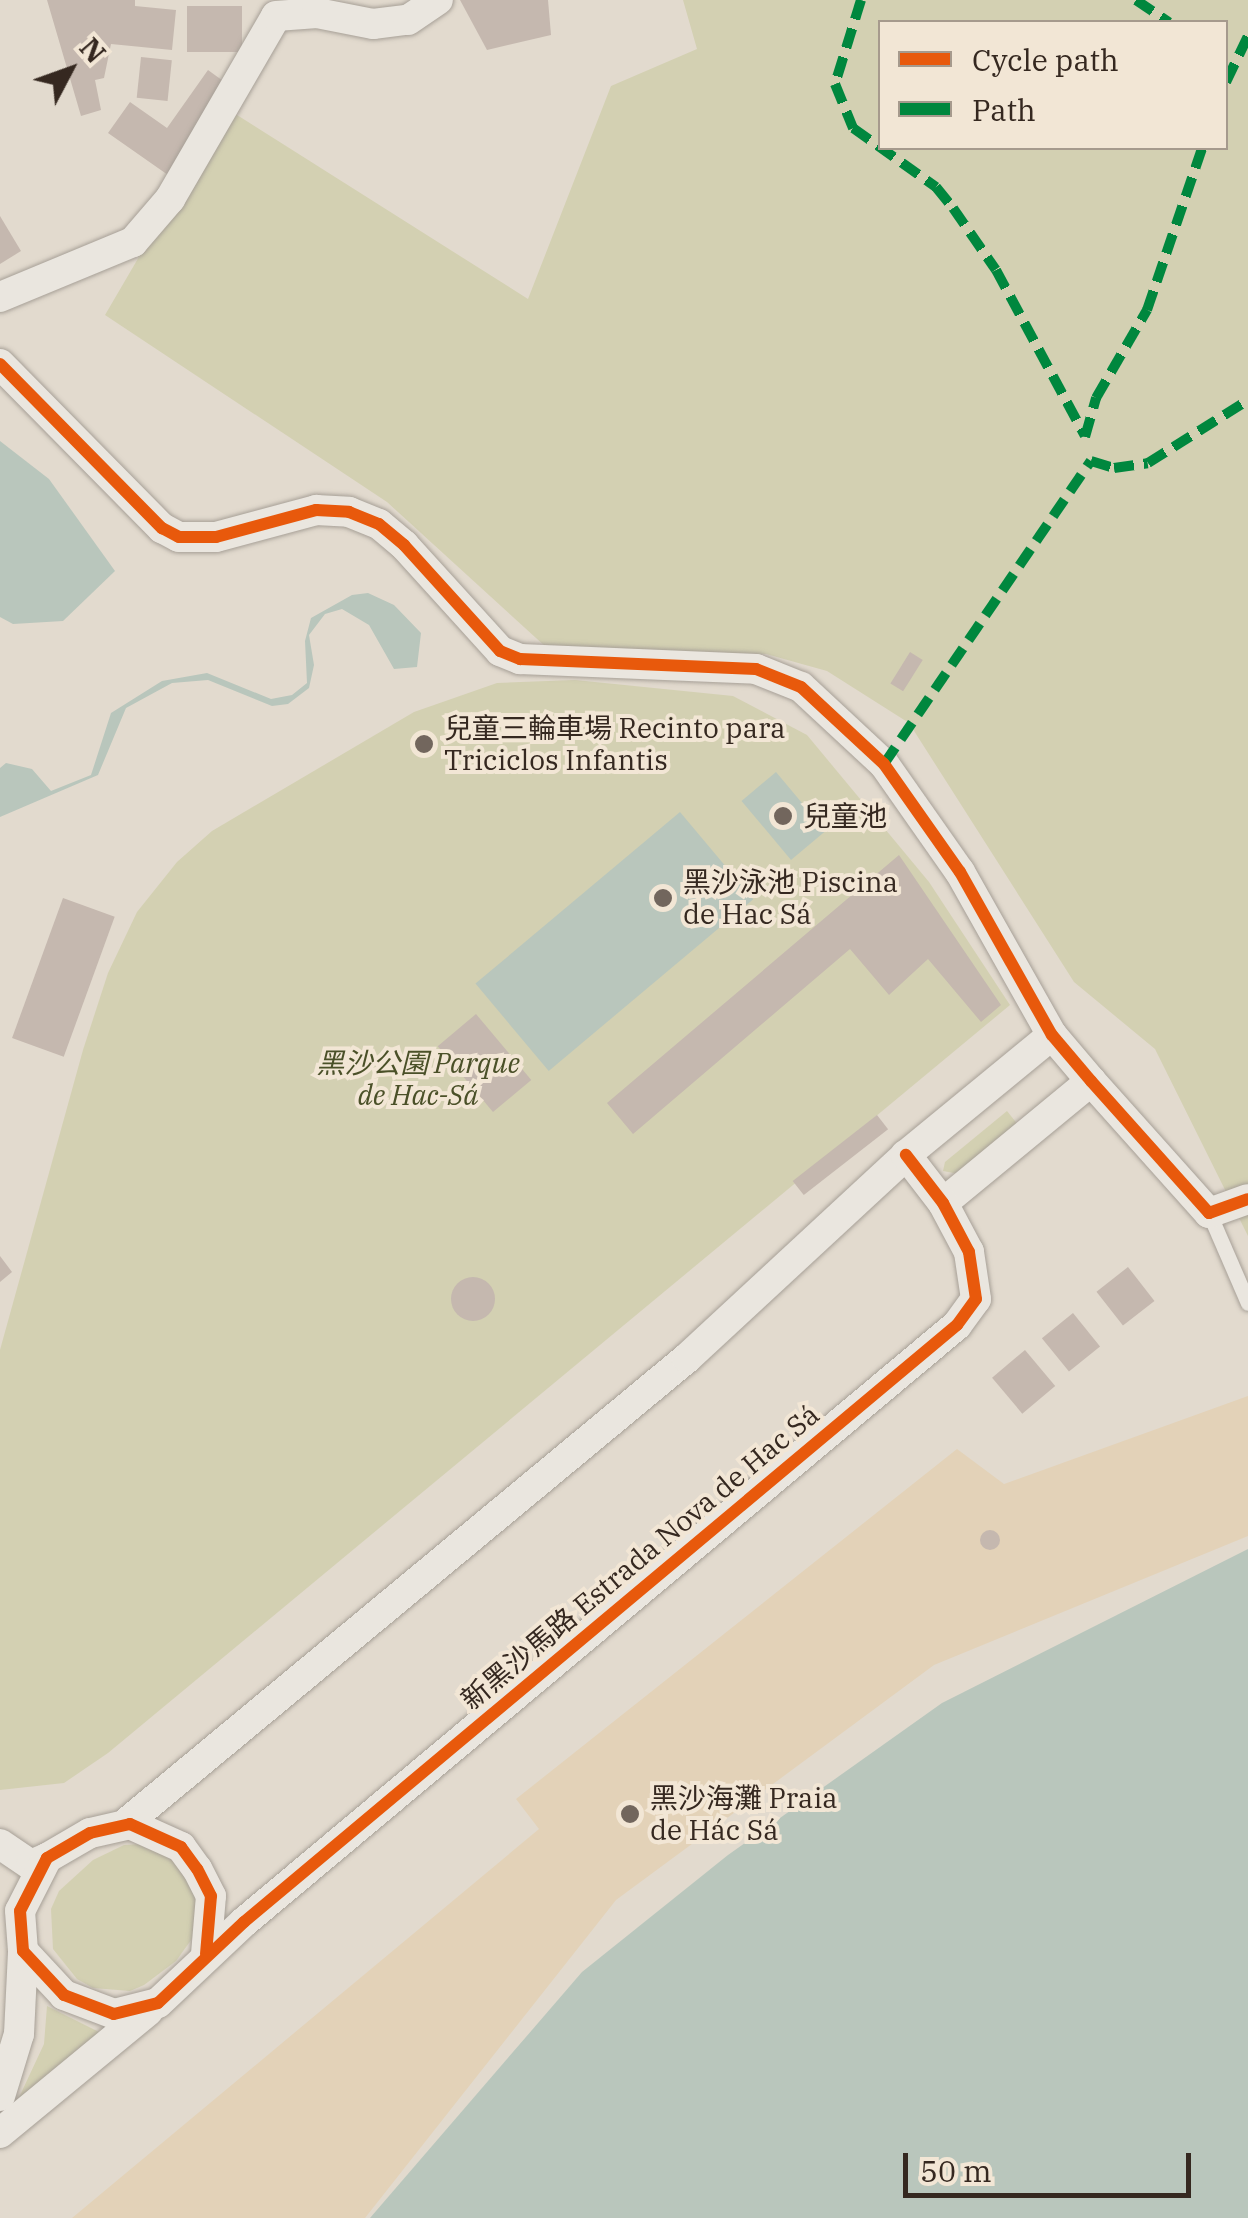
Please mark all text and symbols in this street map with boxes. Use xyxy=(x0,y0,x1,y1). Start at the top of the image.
north arrow xyxy=(20,20,120,120)
legend xyxy=(878,20,1228,150)
text: N xyxy=(72,29,114,70)
text: Cycle path xyxy=(972,40,1119,79)
text: Path xyxy=(972,90,1036,129)
place label: 兒童三輪車場 Recinto para Triciclos Infantis xyxy=(444,711,786,777)
marker: 兒童三輪車場 Recinto para Triciclos Infantis xyxy=(413,733,435,755)
place label: 兒童池 xyxy=(803,799,887,833)
marker: 兒童池 xyxy=(772,805,794,827)
place label: 黑沙泳池 Piscina de Hac Sá xyxy=(683,865,898,931)
marker: 黑沙泳池 Piscina de Hac Sá xyxy=(652,887,674,909)
park label: 黑沙公園 Parque de Hac-Sá xyxy=(316,1046,520,1112)
street label: 新黑沙馬路 Estrada Nova de Hac Sá xyxy=(454,1397,826,1717)
place label: 黑沙海灘 Praia de Hác Sá xyxy=(650,1781,838,1847)
marker: 黑沙海灘 Praia de Hác Sá xyxy=(619,1803,641,1825)
scale bar xyxy=(908,2133,1196,2195)
text: 50 m xyxy=(920,2151,992,2190)

